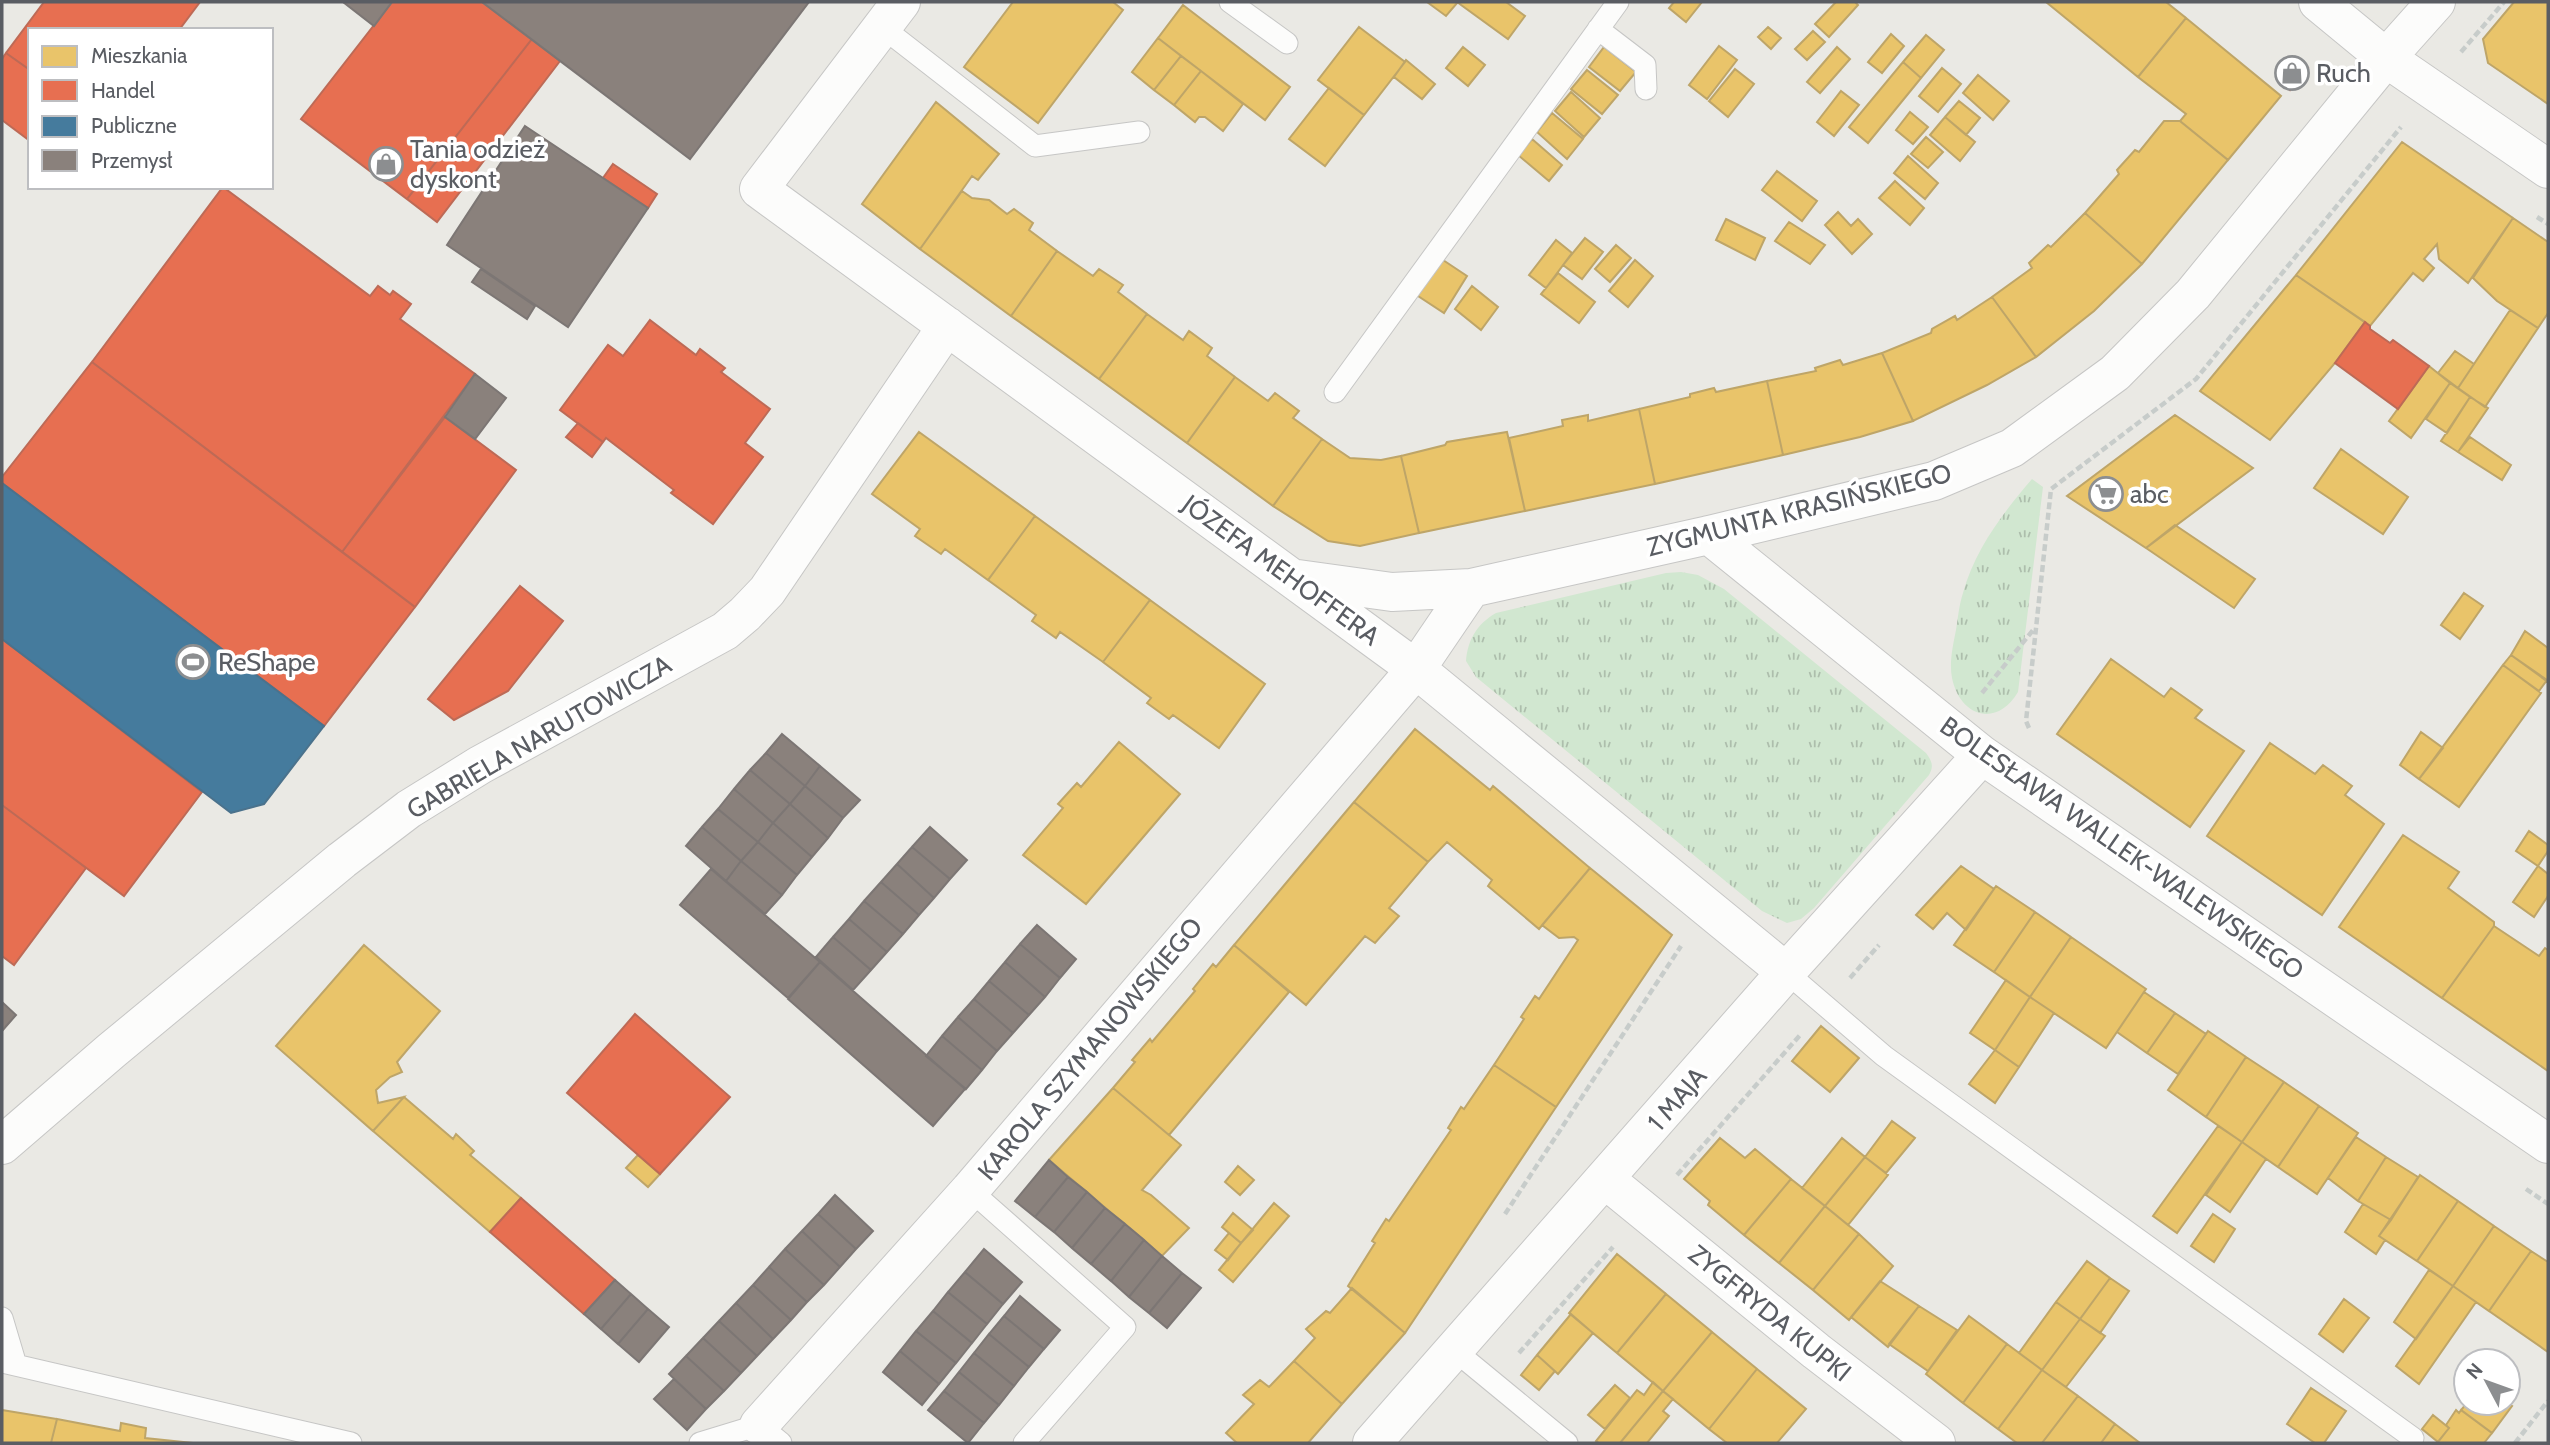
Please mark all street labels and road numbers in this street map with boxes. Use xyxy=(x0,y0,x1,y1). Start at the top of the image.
street label: ZYGMUNTA KRASIŃSKIEGO xyxy=(1643,457,1955,563)
street label: JÓZEFA MEHOFFERA xyxy=(1175,487,1386,652)
street label: GABRIELA NARUTOWICZA xyxy=(401,648,677,826)
street label: BOLESŁAWA WALLEK-WALEWSKIEGO xyxy=(1934,710,2310,986)
street label: KAROLA SZYMANOWSKIEGO xyxy=(971,911,1209,1187)
street label: 1 MAJA xyxy=(1641,1061,1713,1137)
street label: ZYGFRYDA KUPKI xyxy=(1682,1238,1858,1388)

